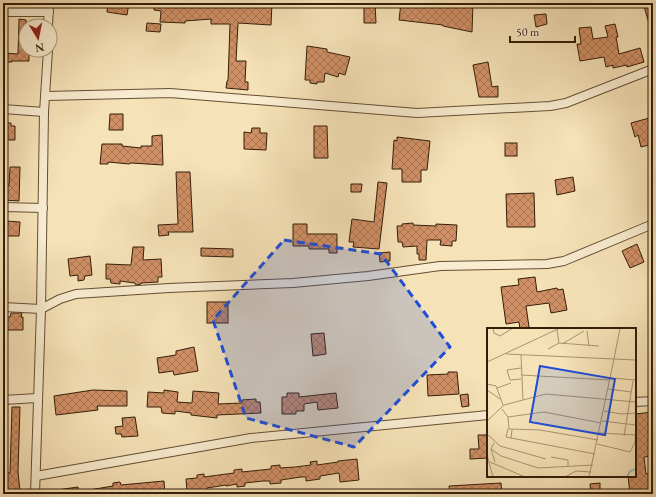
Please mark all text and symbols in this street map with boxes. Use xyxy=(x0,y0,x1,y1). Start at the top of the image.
north arrow xyxy=(18,18,58,58)
scale bar xyxy=(510,18,575,44)
text: 50 m xyxy=(516,24,540,40)
text: N xyxy=(34,40,45,56)
inset map xyxy=(487,328,636,477)

